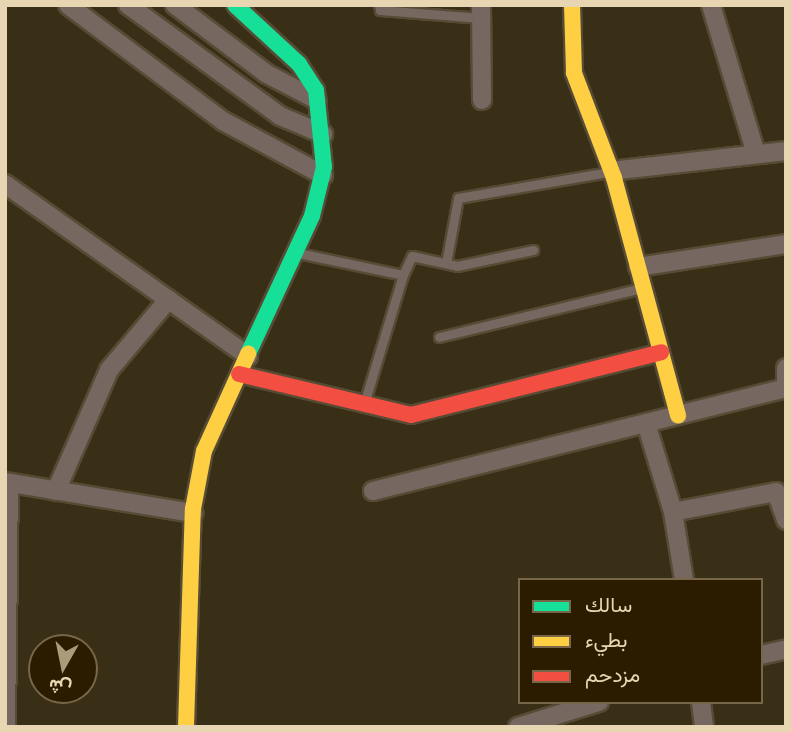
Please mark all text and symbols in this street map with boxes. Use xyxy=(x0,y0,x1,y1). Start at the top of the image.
legend xyxy=(518,578,763,704)
text: سالك xyxy=(585,591,632,618)
text: بطيء xyxy=(585,626,628,653)
north arrow xyxy=(28,634,98,704)
text: مزدحم xyxy=(585,661,640,688)
text: ش xyxy=(47,674,73,701)

